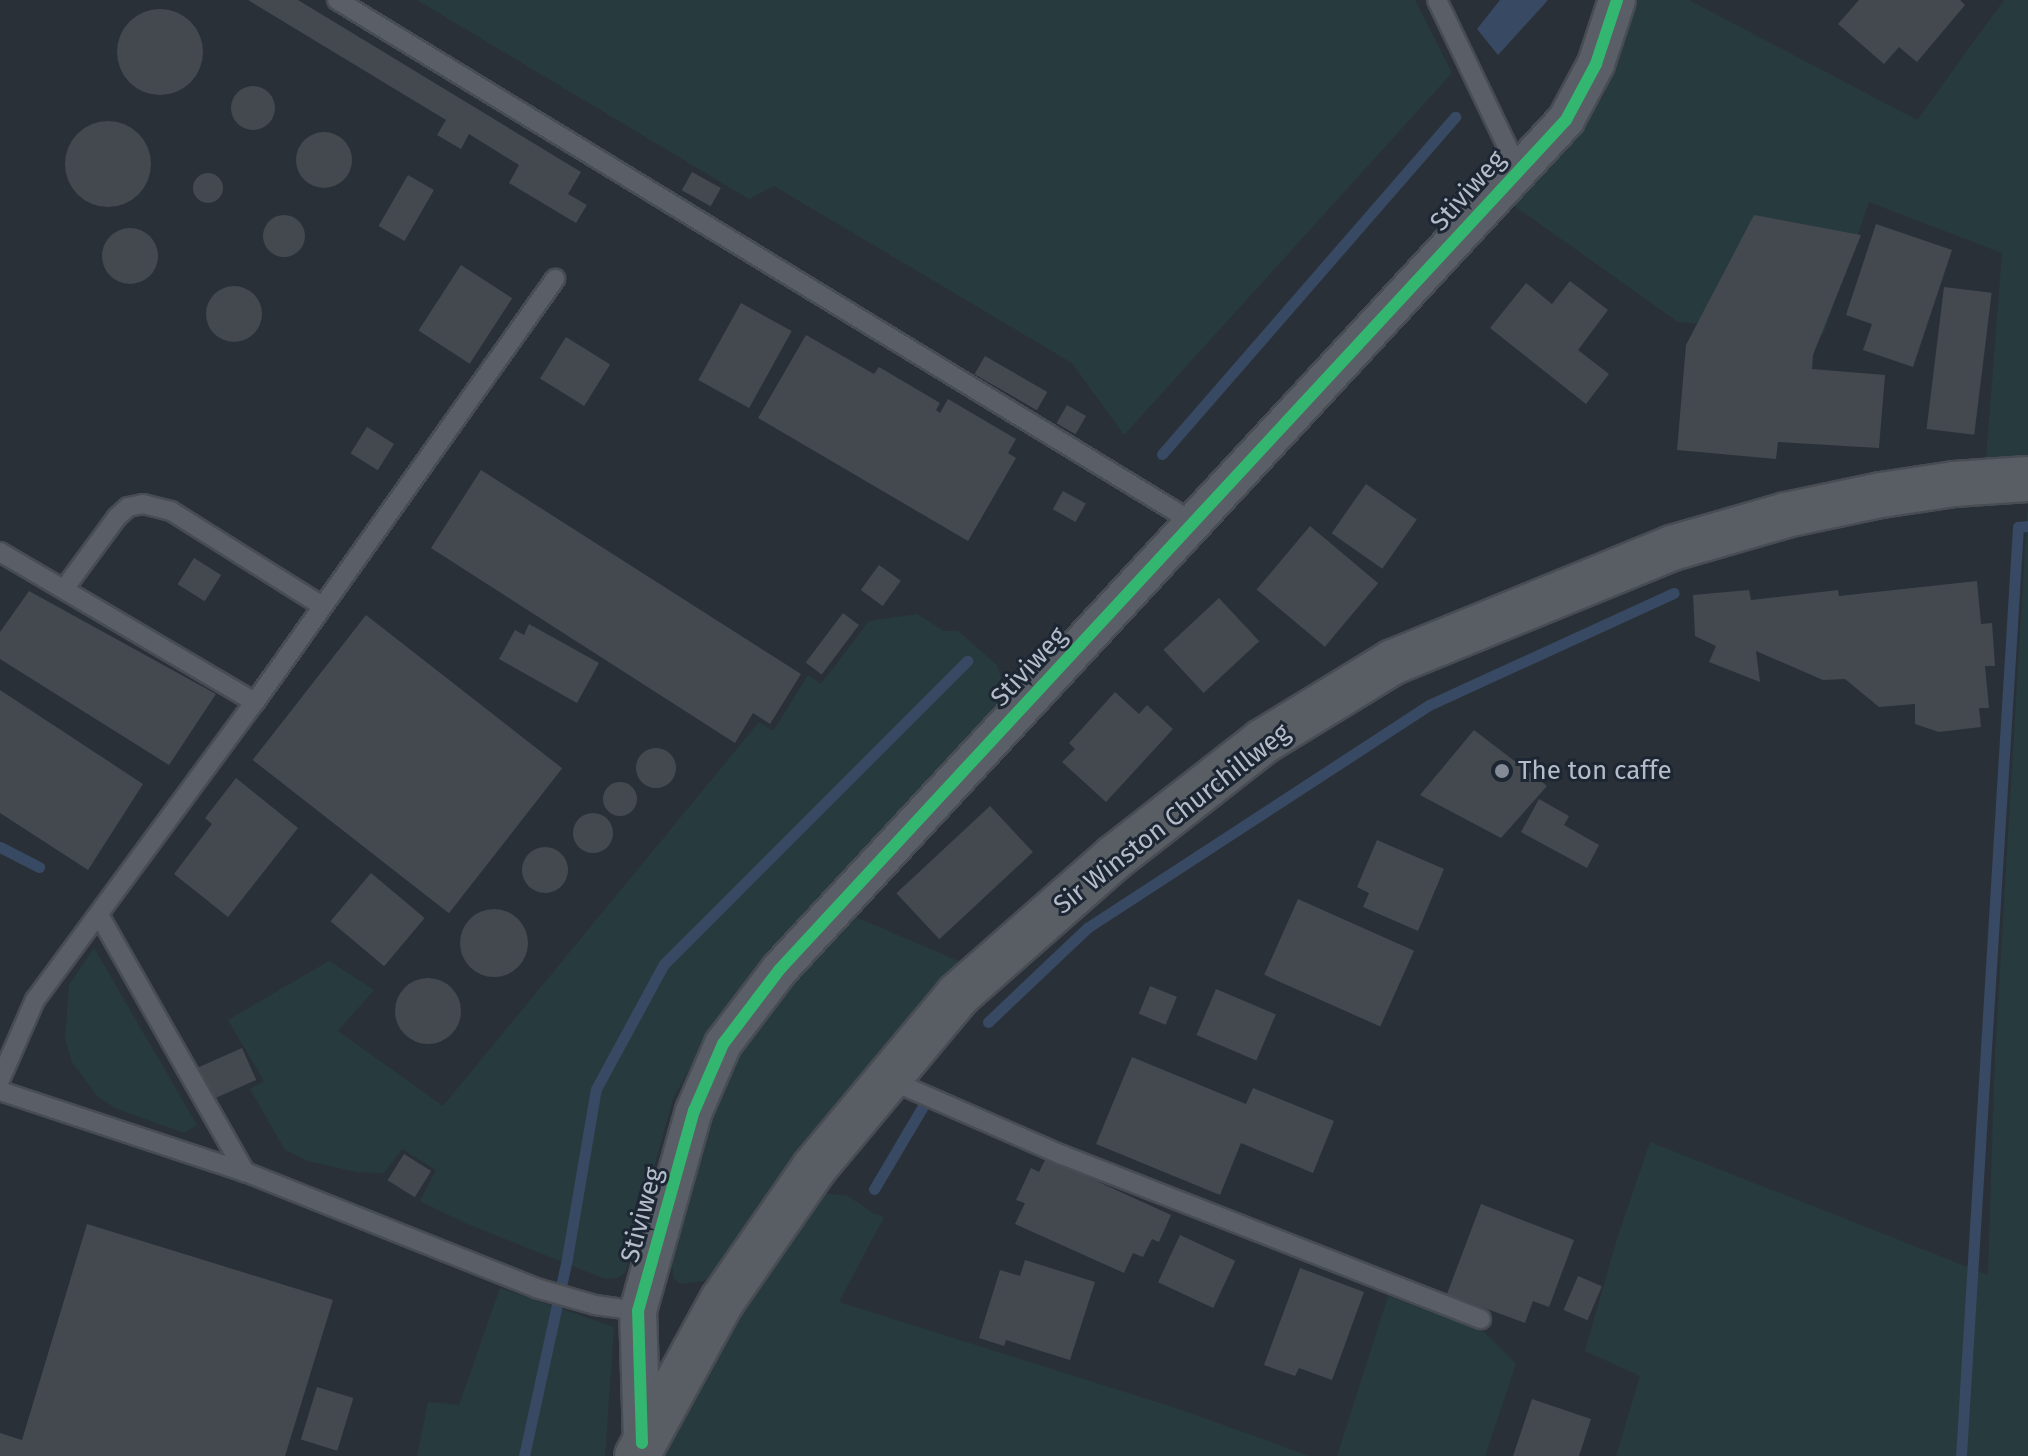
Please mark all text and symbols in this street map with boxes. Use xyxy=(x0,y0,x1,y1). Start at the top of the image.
street label: Stiviweg xyxy=(1424,144,1512,238)
street label: Stiviweg xyxy=(984,621,1074,713)
street label: Sir Winston Churchillweg xyxy=(1048,717,1296,921)
place label: The ton caffe xyxy=(1518,755,1672,787)
marker: The ton caffe xyxy=(1493,762,1511,780)
street label: Stiviweg xyxy=(614,1164,670,1266)

